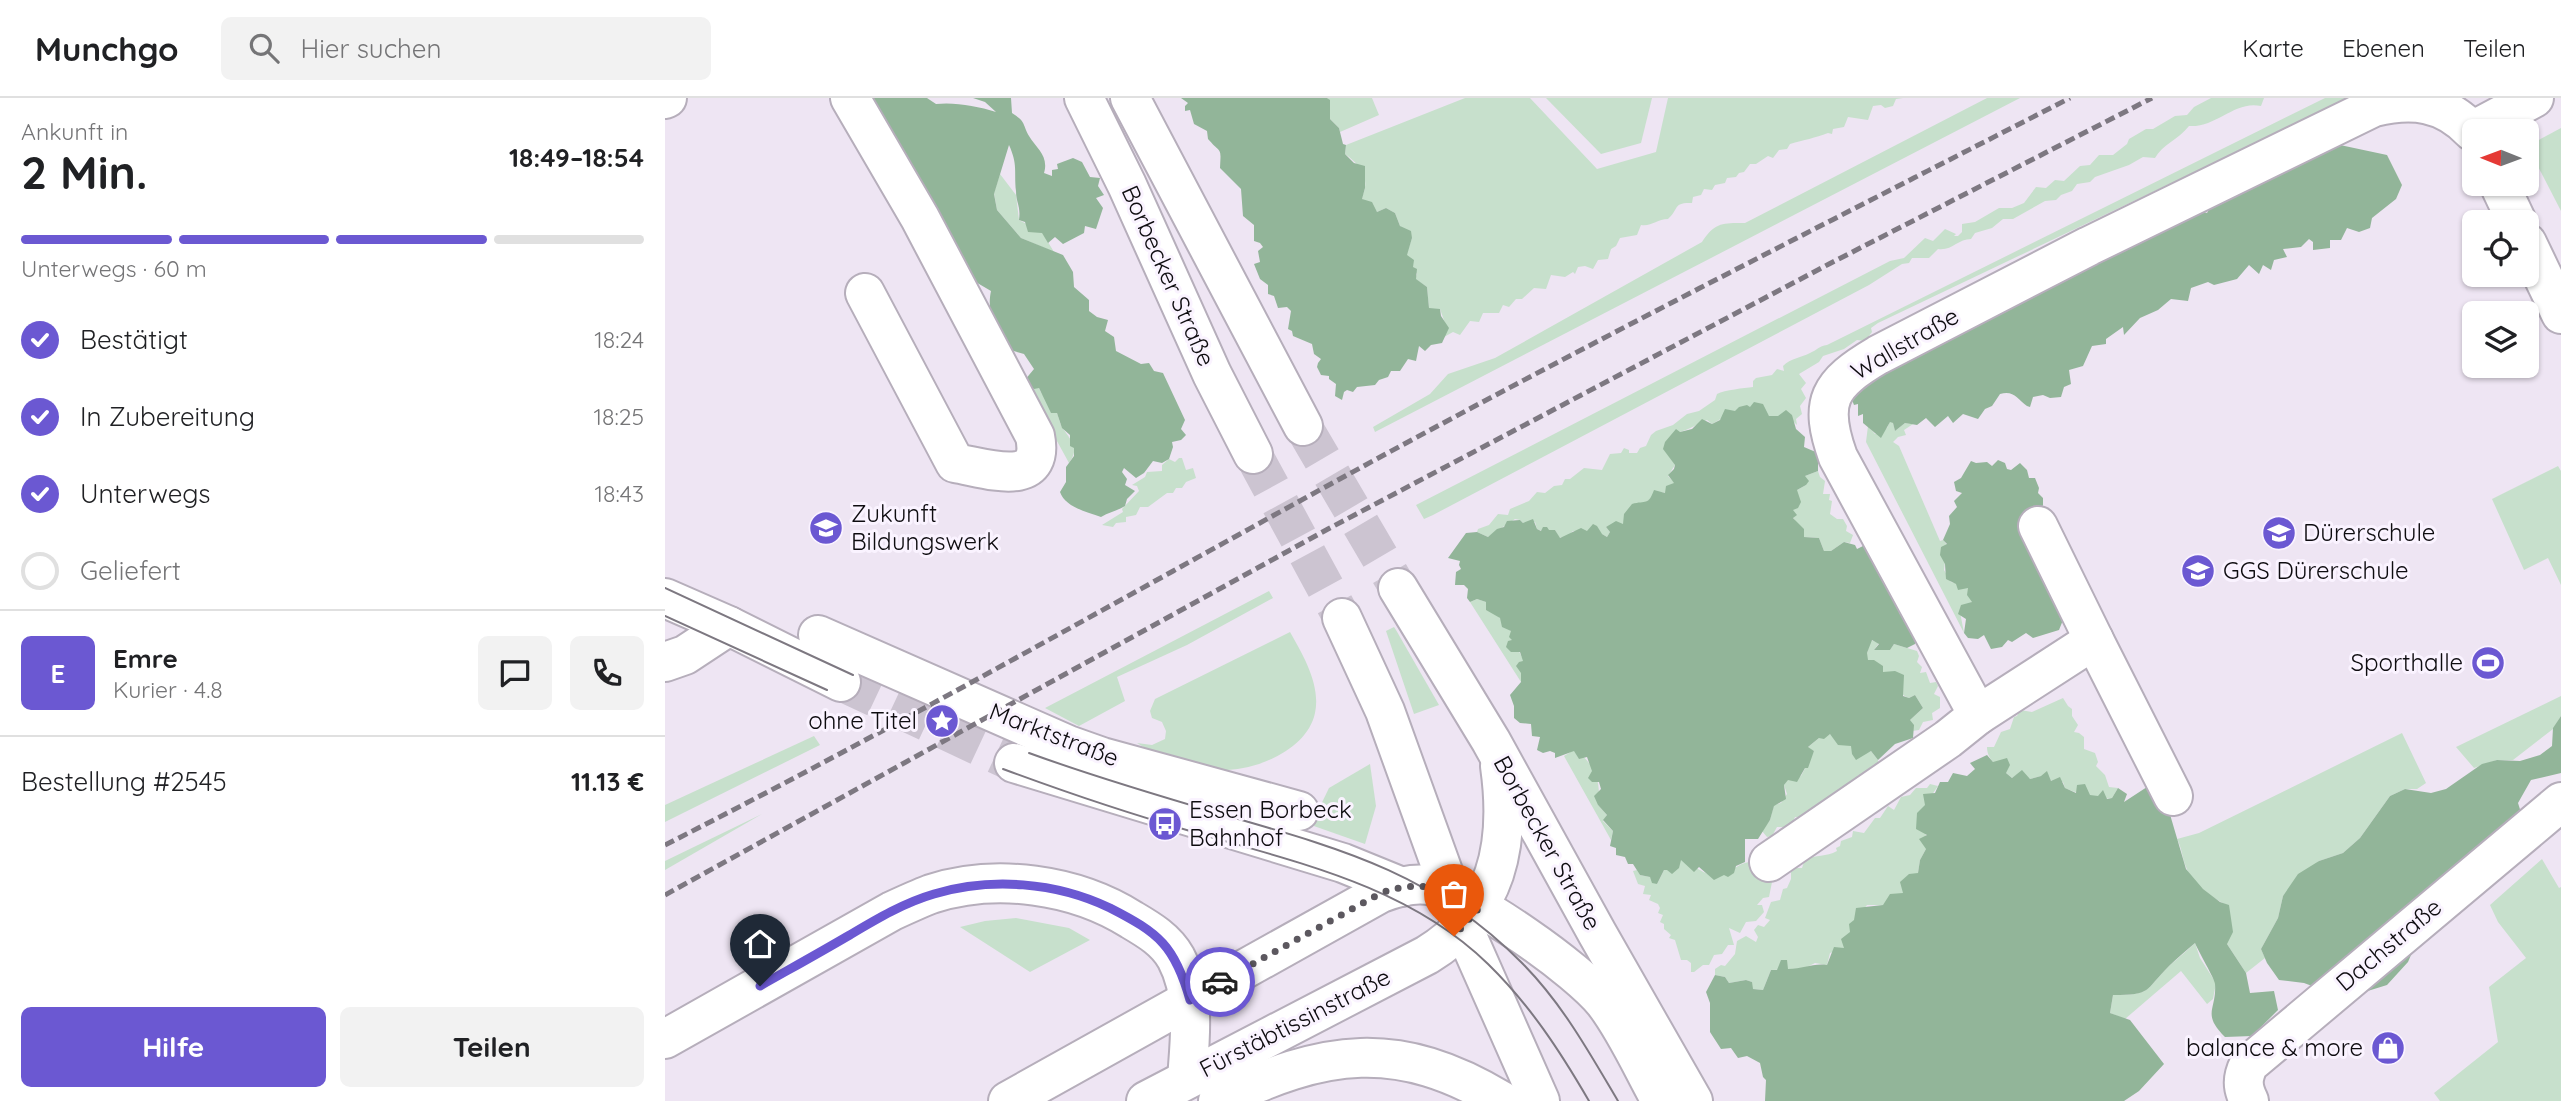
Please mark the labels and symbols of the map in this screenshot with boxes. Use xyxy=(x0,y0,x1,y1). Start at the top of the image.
north arrow xyxy=(2462,119,2539,196)
street label: Borbecker Straße xyxy=(1116,181,1222,371)
street label: Wallstraße xyxy=(1845,300,1964,386)
place label: Zukunft Bildungswerk xyxy=(851,498,999,556)
school or university icon: Zukunft Bildungswerk xyxy=(807,509,845,547)
school or university icon: Dürerschule xyxy=(2260,514,2298,552)
place label: Dürerschule xyxy=(2303,517,2435,547)
school or university icon: GGS Dürerschule xyxy=(2179,552,2217,590)
place label: GGS Dürerschule xyxy=(2223,555,2409,585)
sports icon: Sporthalle xyxy=(2469,644,2507,682)
place label: Sporthalle xyxy=(2351,647,2463,677)
street label: Marktstraße xyxy=(985,696,1123,772)
place icon: ohne Titel xyxy=(923,702,961,740)
place label: ohne Titel xyxy=(808,705,917,735)
street label: Borbecker Straße xyxy=(1488,750,1608,935)
place label: Essen Borbeck Bahnhof xyxy=(1189,794,1352,852)
bus stop icon: Essen Borbeck Bahnhof xyxy=(1146,805,1184,843)
pin xyxy=(1424,864,1484,936)
street label: Dachstraße xyxy=(2329,891,2447,997)
pin xyxy=(730,914,790,986)
courier xyxy=(1185,947,1255,1017)
street label: Fürstäbtissinstraße xyxy=(1194,961,1395,1083)
shop icon: balance & more xyxy=(2369,1029,2407,1067)
place label: balance & more xyxy=(2186,1032,2363,1062)

